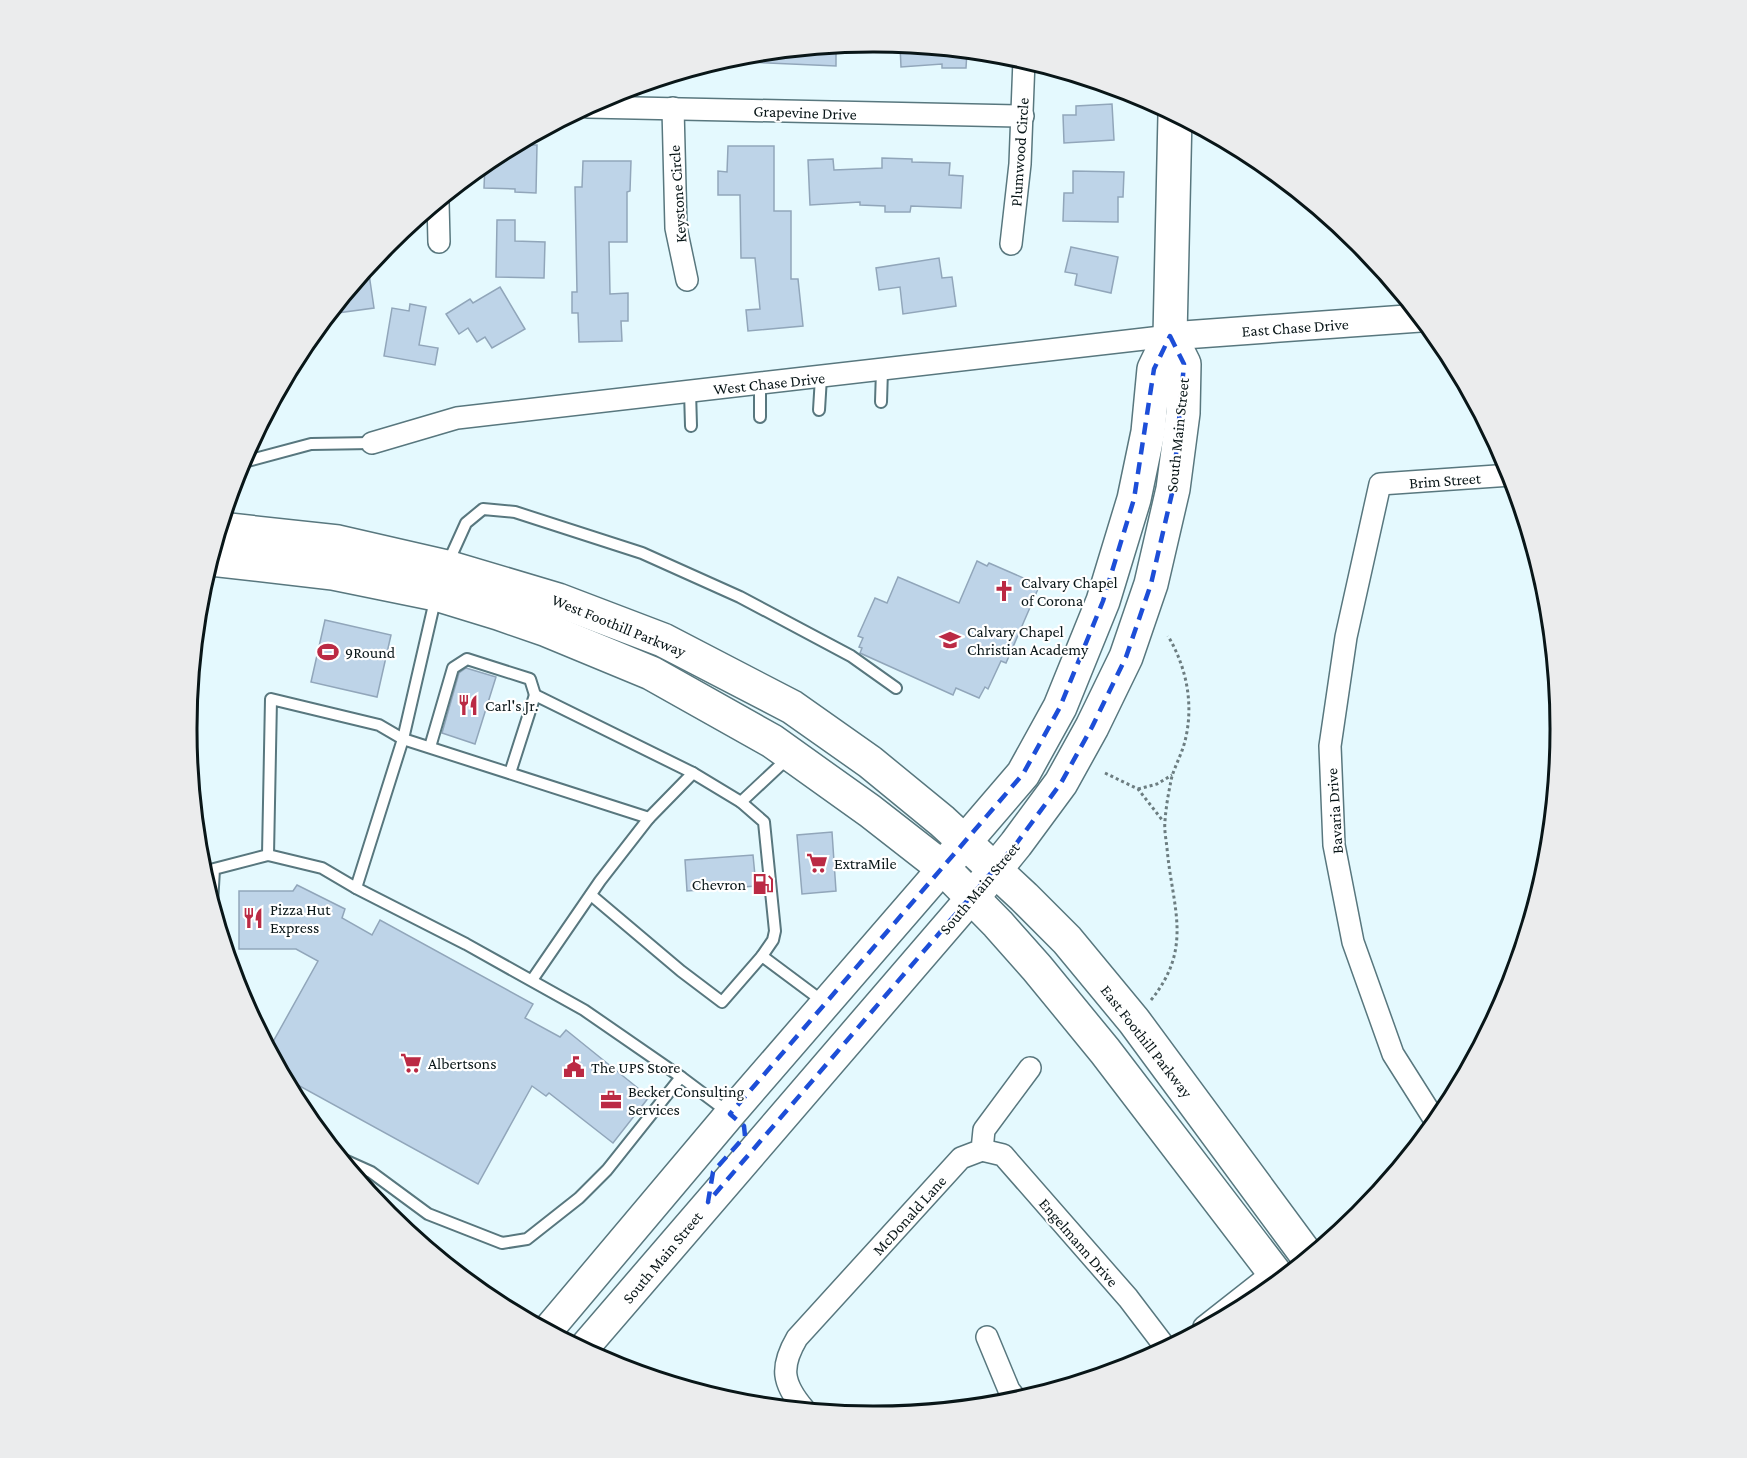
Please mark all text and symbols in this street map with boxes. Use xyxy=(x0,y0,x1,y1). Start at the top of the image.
street label: Plumwood Circle xyxy=(1007,97,1032,207)
street label: Grapevine Drive xyxy=(753,102,857,124)
street label: Keystone Circle xyxy=(666,144,690,243)
street label: East Chase Drive xyxy=(1241,315,1349,340)
street label: West Chase Drive xyxy=(712,369,826,398)
street label: South Main Street xyxy=(1163,376,1192,493)
street label: Brim Street xyxy=(1409,469,1482,491)
place label: Calvary Chapel of Corona xyxy=(1021,574,1118,609)
church icon: Calvary Chapel of Corona xyxy=(992,579,1016,603)
street label: West Foothill Parkway xyxy=(549,591,689,661)
place label: Calvary Chapel Christian Academy xyxy=(967,623,1089,659)
school or university icon: Calvary Chapel Christian Academy xyxy=(938,628,962,652)
sports icon: 9Round xyxy=(316,640,340,664)
place label: 9Round xyxy=(345,644,396,661)
restaurant icon: Carl's Jr. xyxy=(456,693,480,717)
place label: Carl's Jr. xyxy=(485,697,538,715)
street label: Bavaria Drive xyxy=(1323,768,1346,854)
street label: South Main Street xyxy=(936,838,1023,938)
supermarket icon: ExtraMile xyxy=(805,851,829,875)
place label: ExtraMile xyxy=(834,855,897,872)
fuel station icon: Chevron xyxy=(751,872,775,896)
place label: Chevron xyxy=(692,876,746,893)
place label: Pizza Hut Express xyxy=(270,901,331,937)
restaurant icon: Pizza Hut Express xyxy=(241,906,265,930)
street label: East Foothill Parkway xyxy=(1097,982,1196,1102)
supermarket icon: Albertsons xyxy=(399,1051,423,1075)
place label: Albertsons xyxy=(428,1055,496,1072)
public building icon: The UPS Store xyxy=(562,1055,586,1079)
place label: The UPS Store xyxy=(591,1059,680,1076)
place label: Becker Consulting Services xyxy=(628,1083,745,1118)
office icon: Becker Consulting Services xyxy=(599,1088,623,1112)
street label: McDonald Lane xyxy=(869,1172,950,1259)
street label: Engelmann Drive xyxy=(1035,1195,1122,1291)
street label: South Main Street xyxy=(619,1207,706,1307)

